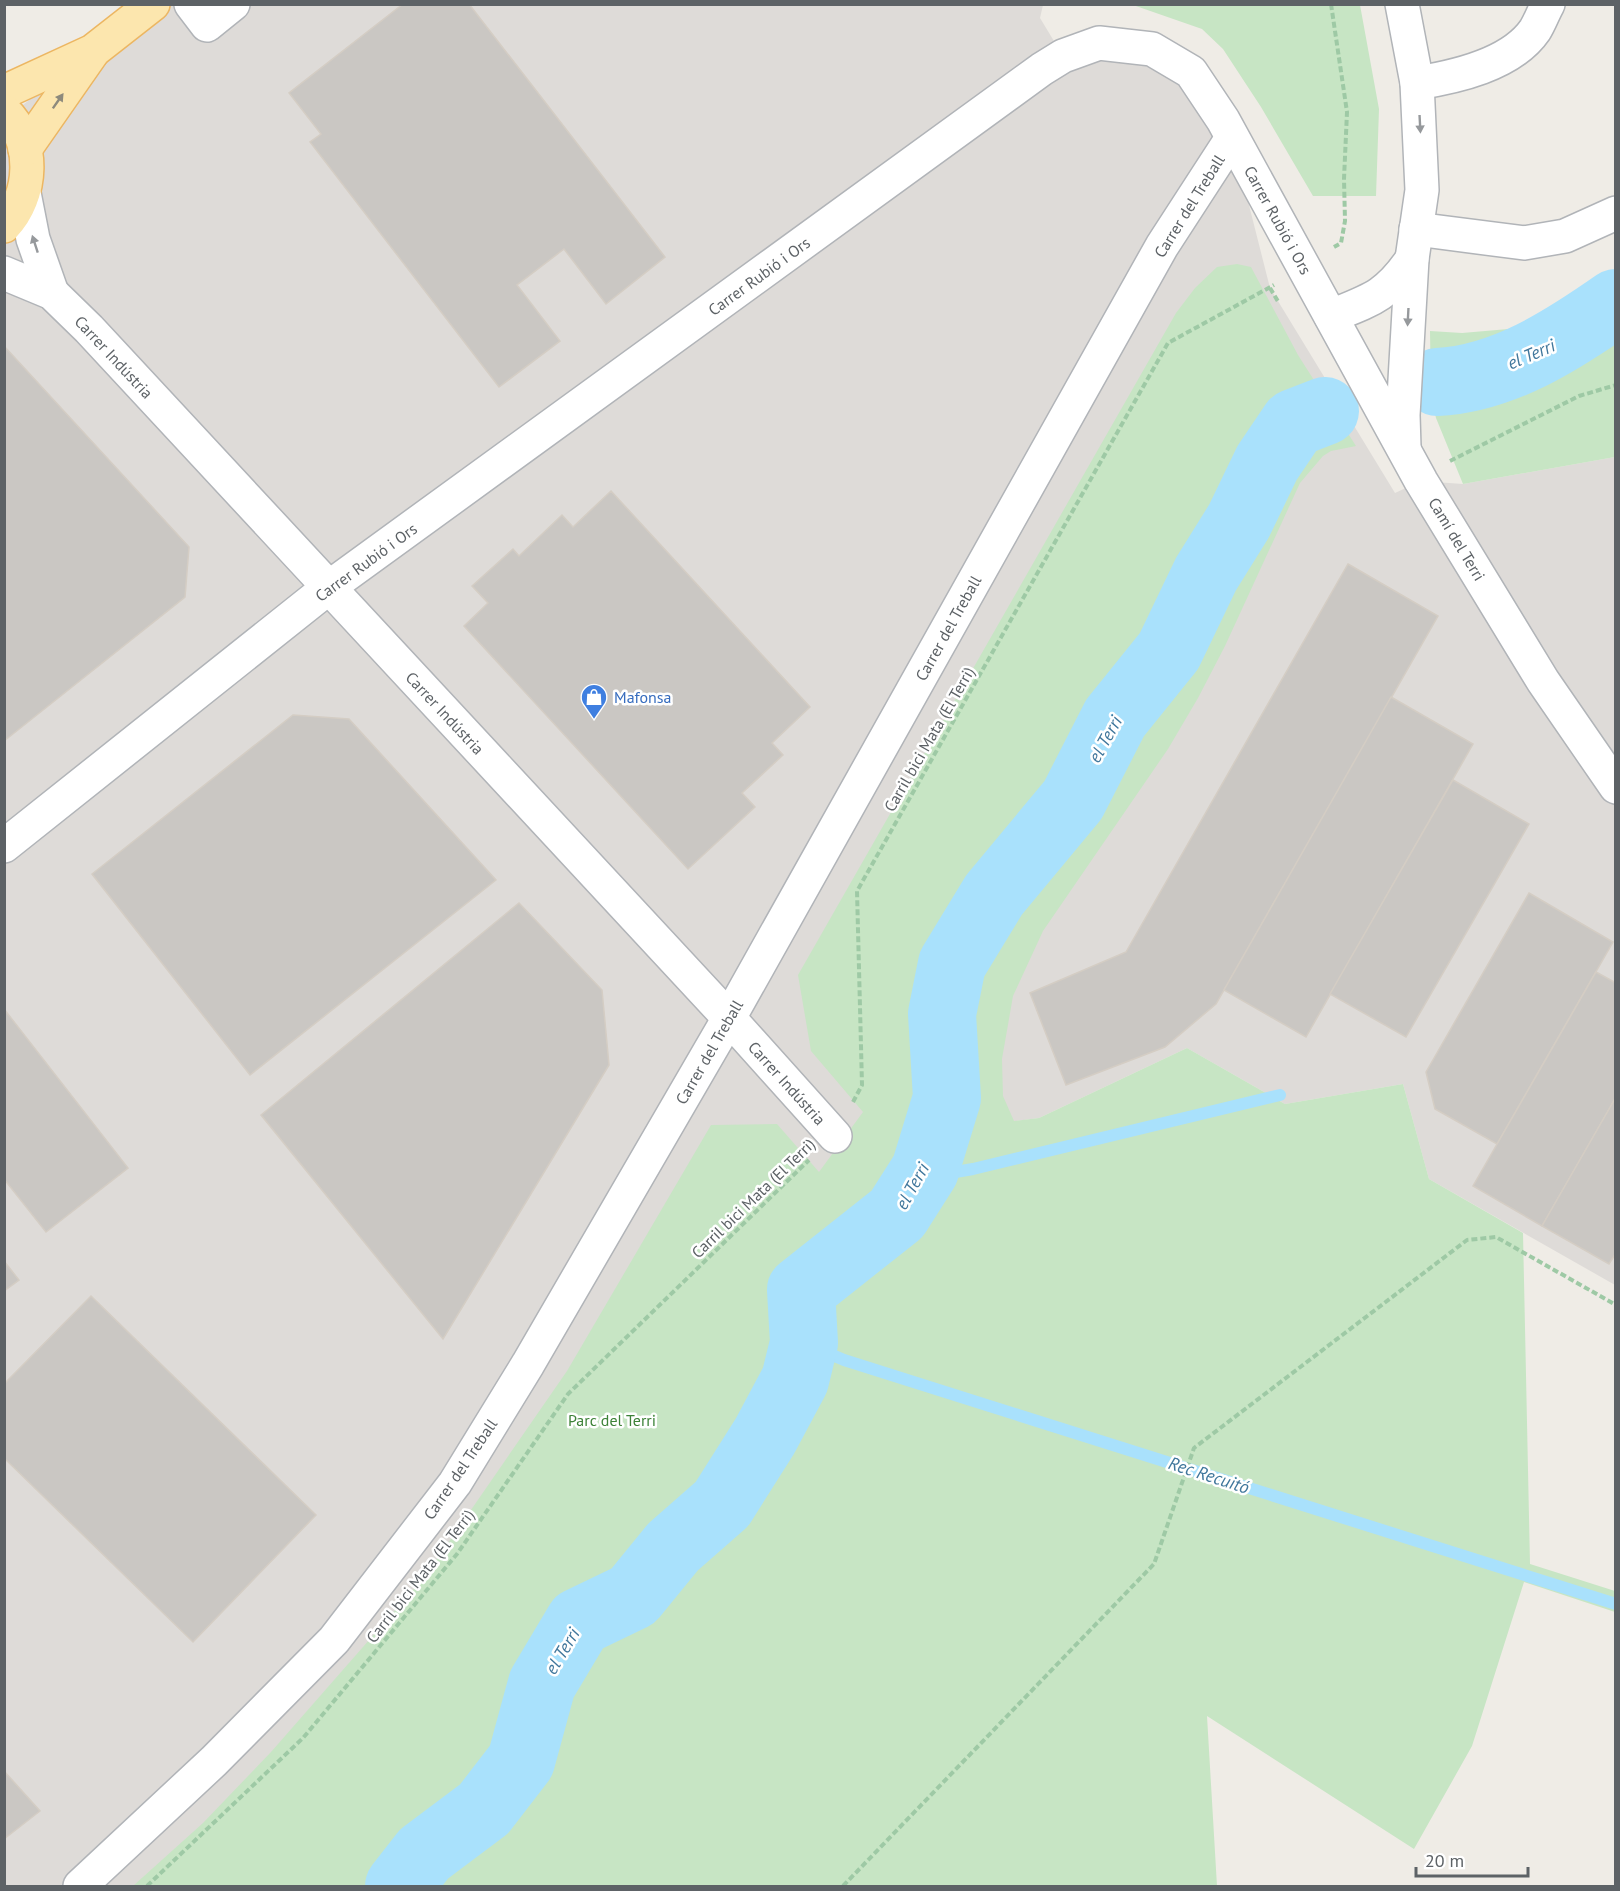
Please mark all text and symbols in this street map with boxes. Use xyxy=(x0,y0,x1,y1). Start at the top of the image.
one-way arrow xyxy=(52,94,64,110)
one-way arrow xyxy=(1416,115,1425,134)
street label: Carrer del Treball xyxy=(1149,151,1229,261)
street label: Carrer Rubió i Ors xyxy=(1240,162,1316,278)
street label: Carrer Rubió i Ors xyxy=(704,232,814,320)
one-way arrow xyxy=(30,235,39,253)
one-way arrow xyxy=(1404,308,1413,327)
street label: Carrer Indústria xyxy=(71,311,157,403)
water label: el Terri xyxy=(1504,333,1560,374)
street label: Camí del Terri xyxy=(1424,494,1490,584)
street label: Carrer Rubió i Ors xyxy=(311,518,421,606)
street label: Carrer del Treball xyxy=(911,572,985,684)
street label: Carril bici Mata (El Terri) xyxy=(879,663,979,815)
street label: Carrer Indústria xyxy=(402,667,488,759)
shop icon: Mafonsa xyxy=(579,682,609,720)
place label: Mafonsa xyxy=(614,687,672,707)
water label: el Terri xyxy=(1083,710,1128,766)
street label: Carrer del Treball xyxy=(671,996,747,1108)
street label: Carrer Indústria xyxy=(744,1037,830,1129)
street label: Carril bici Mata (El Terri) xyxy=(687,1134,819,1262)
water label: el Terri xyxy=(890,1157,935,1213)
park label: Parc del Terri xyxy=(568,1410,656,1430)
street label: Carrer del Treball xyxy=(419,1414,501,1523)
water label: Rec Recuitó xyxy=(1166,1451,1252,1499)
street label: Carril bici Mata (El Terri) xyxy=(362,1505,478,1647)
water label: el Terri xyxy=(539,1623,585,1678)
scale bar xyxy=(1416,1840,1528,1878)
text: 20 m xyxy=(1425,1849,1464,1872)

